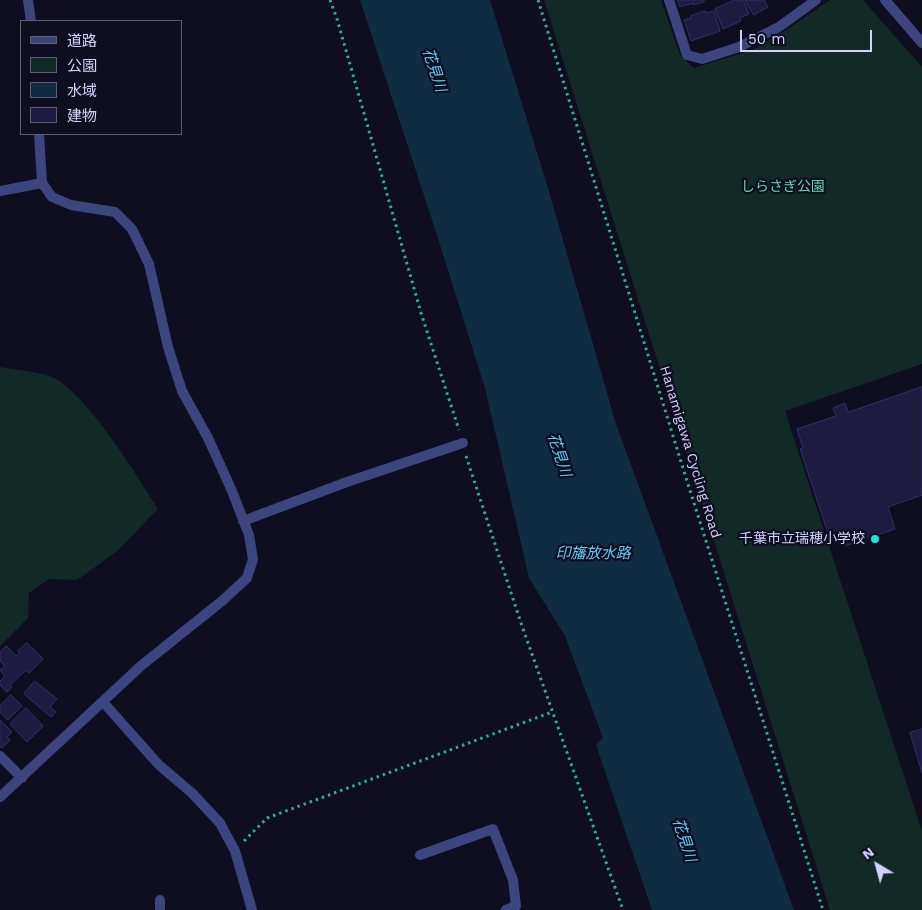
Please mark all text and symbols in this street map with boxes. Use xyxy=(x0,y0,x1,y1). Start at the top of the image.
legend xyxy=(20,20,182,135)
scale bar xyxy=(742,20,874,52)
text: 50 m xyxy=(748,30,785,48)
text: 道路 xyxy=(67,32,97,50)
water label: 花見川 xyxy=(418,46,450,94)
text: 公園 xyxy=(67,57,97,75)
text: 水域 xyxy=(67,82,97,100)
text: 建物 xyxy=(67,107,97,125)
park label: しらさぎ公園 xyxy=(741,179,825,195)
street label: Hanamigawa Cycling Road xyxy=(656,364,724,540)
water label: 花見川 xyxy=(543,431,575,479)
place label: 千葉市立瑞穂小学校 xyxy=(739,531,865,547)
marker: 千葉市立瑞穂小学校 xyxy=(869,533,881,545)
water label: 印旛放水路 xyxy=(556,545,630,563)
water label: 花見川 xyxy=(668,816,700,864)
north arrow xyxy=(852,840,902,890)
text: N xyxy=(859,844,877,863)

